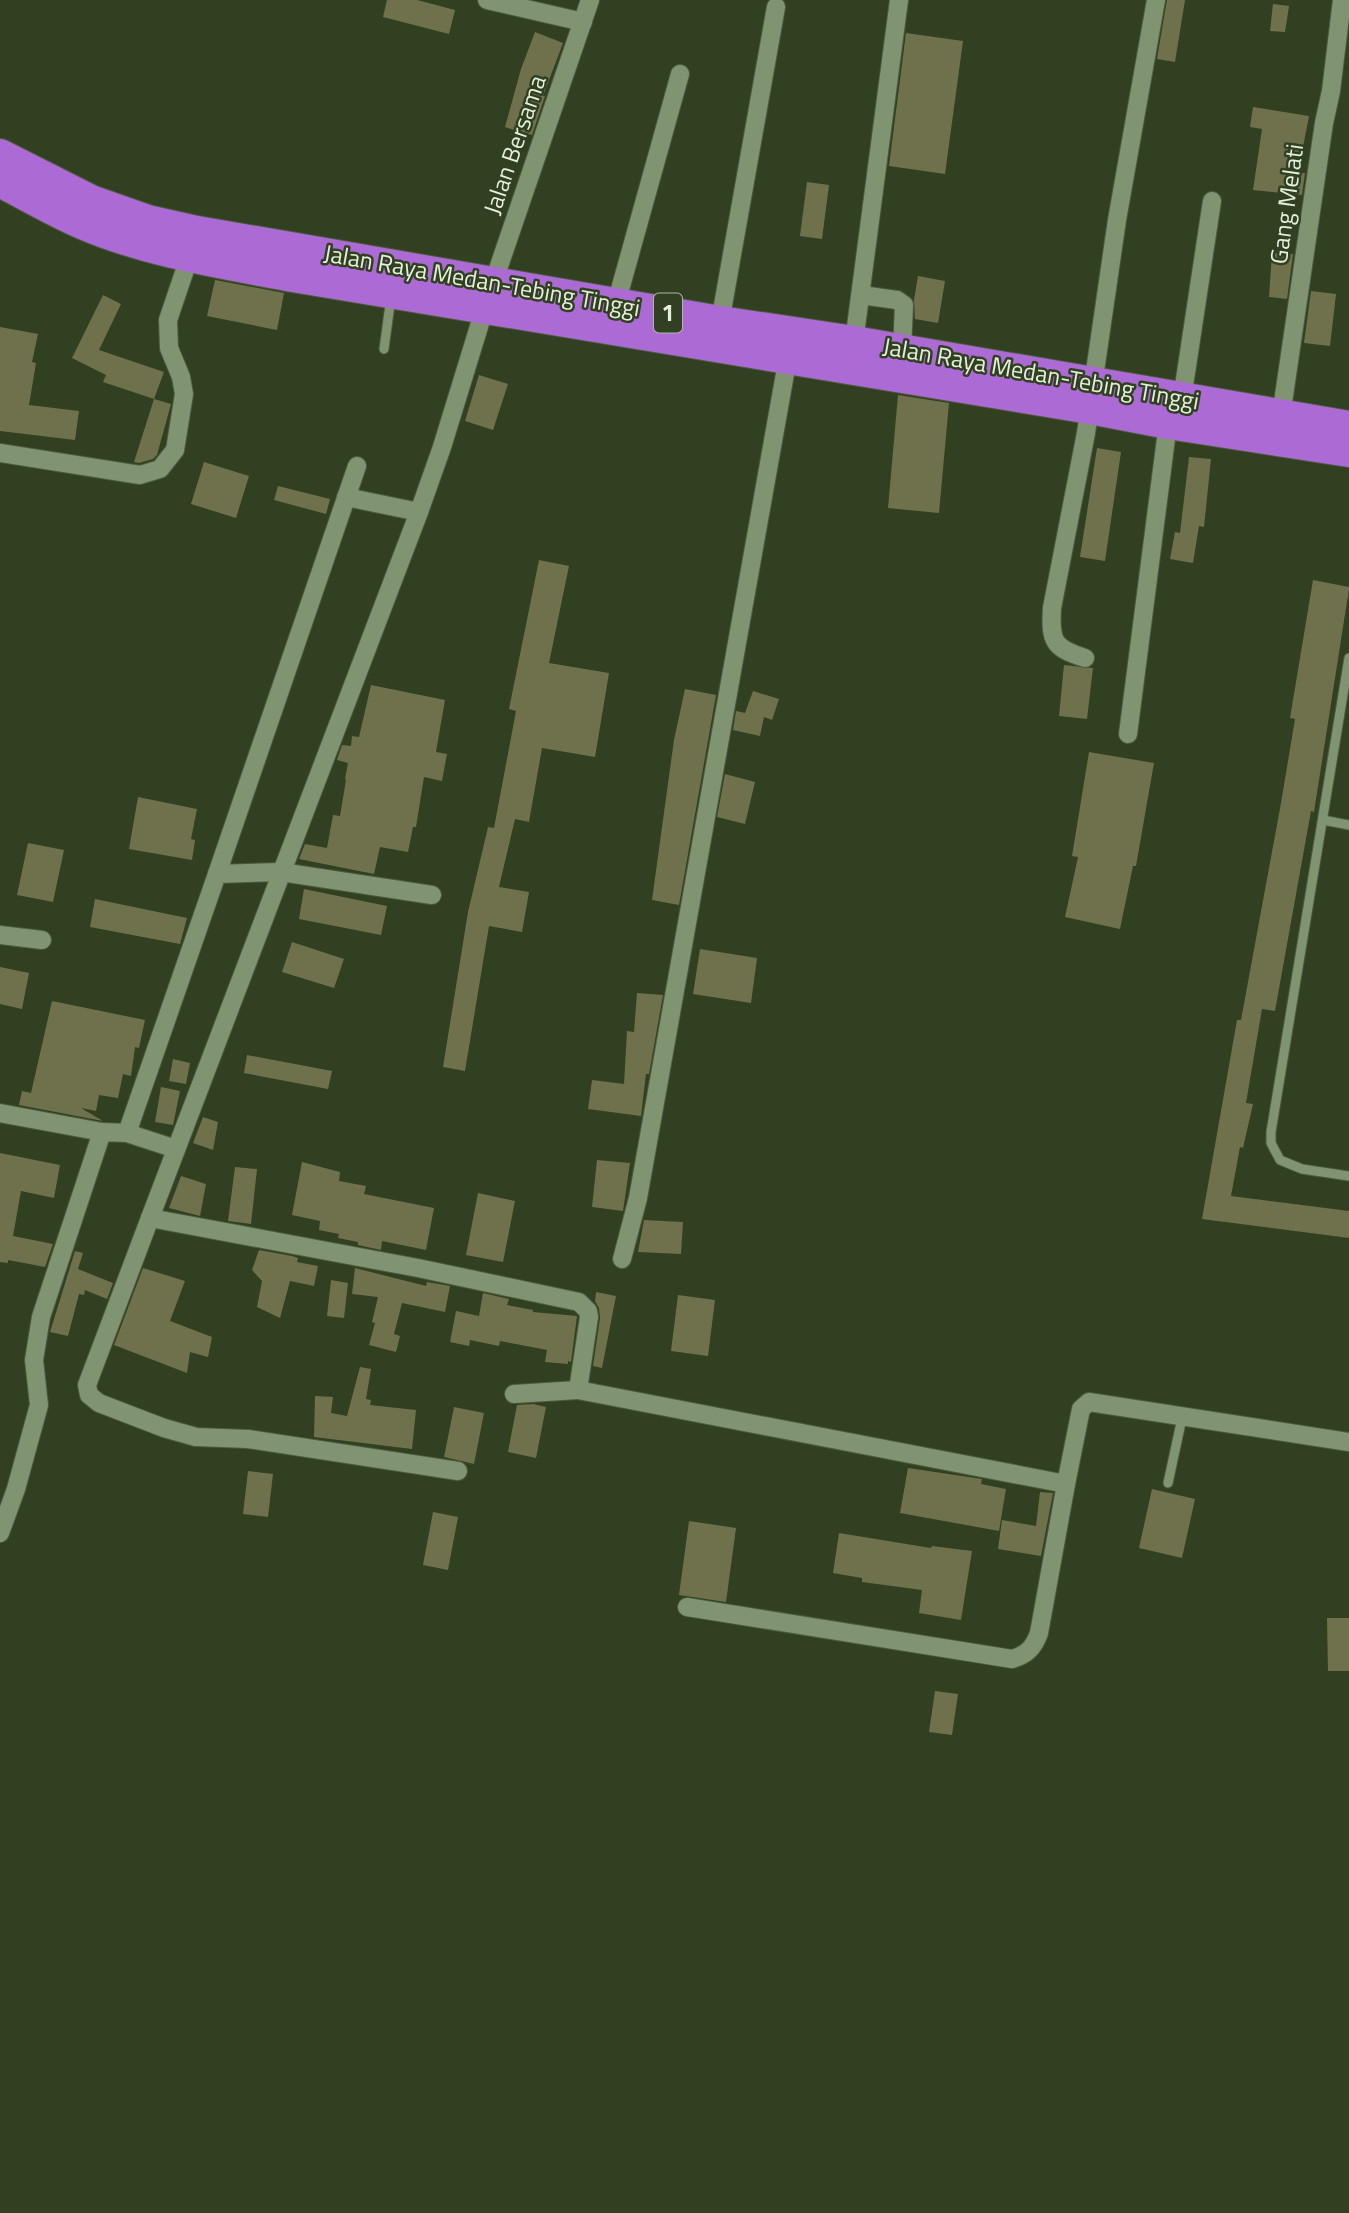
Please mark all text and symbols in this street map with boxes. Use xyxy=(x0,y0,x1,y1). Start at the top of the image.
street label: Jalan Bersama xyxy=(473,70,555,219)
street label: Gang Melati xyxy=(1260,142,1312,266)
street label: Jalan Raya Medan-Tebing Tinggi xyxy=(321,234,643,326)
road number: 1 xyxy=(654,294,682,332)
street label: Jalan Raya Medan-Tebing Tinggi xyxy=(880,327,1202,419)

